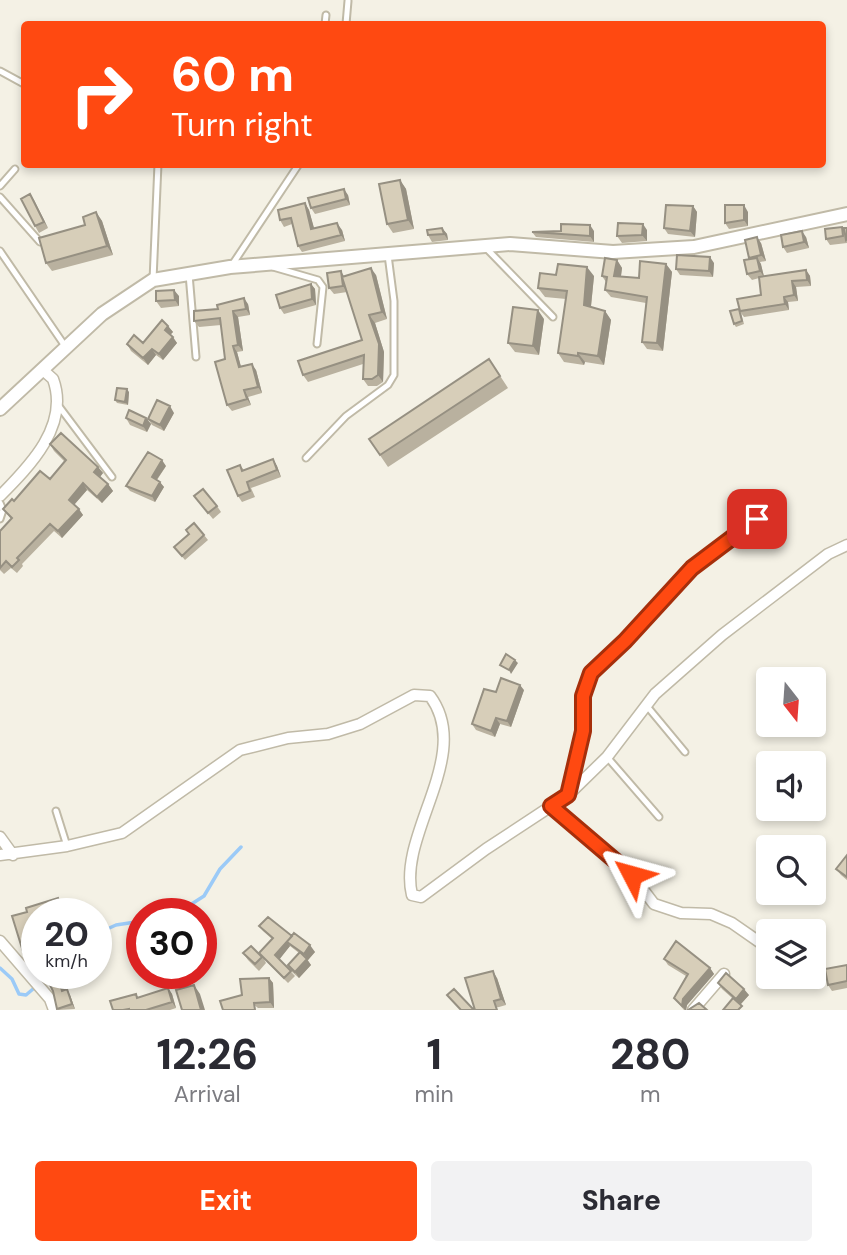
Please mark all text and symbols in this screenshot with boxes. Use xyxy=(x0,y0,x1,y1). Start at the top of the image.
text: 60 m xyxy=(171,42,294,106)
icon: right xyxy=(56,49,147,140)
text: Turn right xyxy=(171,104,313,146)
pin xyxy=(727,489,787,549)
icon: arrive xyxy=(738,500,776,538)
north arrow xyxy=(756,667,826,737)
map controls xyxy=(756,667,826,989)
button: sound xyxy=(756,751,826,821)
button: search xyxy=(756,835,826,905)
position arrow xyxy=(595,838,669,912)
speed limit sign: 30 xyxy=(126,898,217,989)
text: 20 xyxy=(44,911,89,957)
button: layers xyxy=(756,919,826,989)
text: km/h xyxy=(45,949,88,973)
text: 12:26 xyxy=(156,1027,258,1082)
text: 1 xyxy=(426,1027,442,1082)
text: 280 xyxy=(610,1027,691,1082)
text: Arrival xyxy=(174,1079,241,1109)
text: min xyxy=(415,1079,454,1109)
text: m xyxy=(640,1079,661,1109)
button: Exit xyxy=(35,1161,417,1241)
button: Share xyxy=(431,1161,812,1241)

